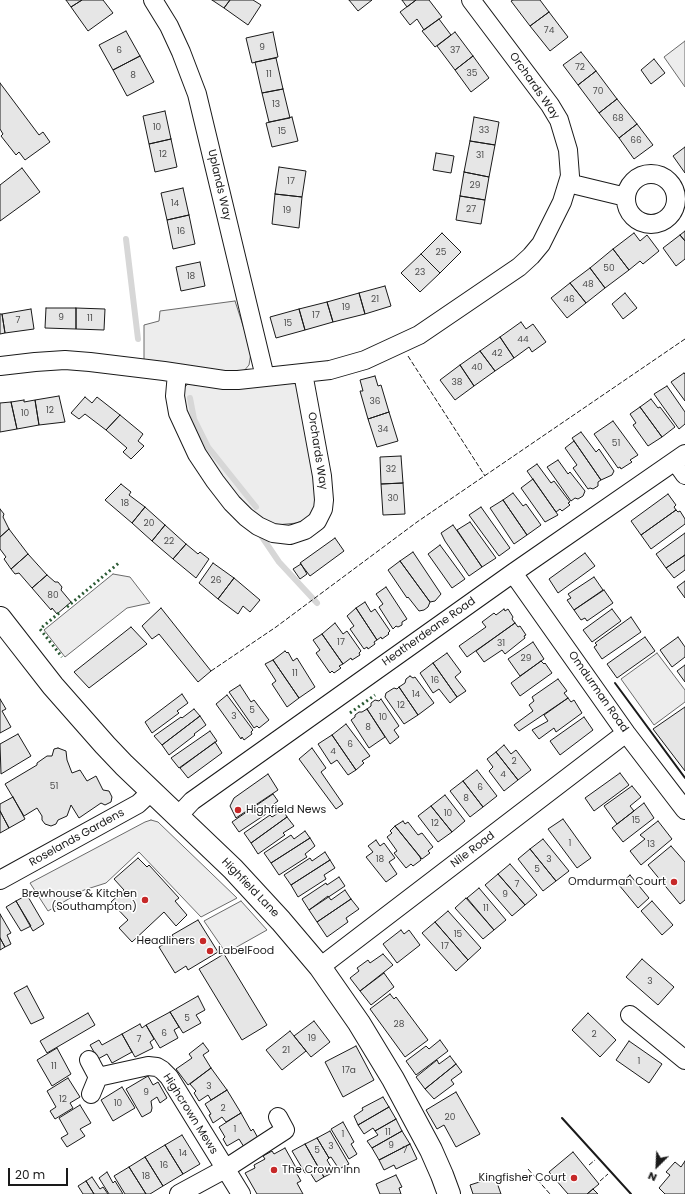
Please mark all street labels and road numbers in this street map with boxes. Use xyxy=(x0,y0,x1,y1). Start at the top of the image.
street label: Orchards Way xyxy=(506,50,562,122)
street label: Uplands Way xyxy=(204,148,234,222)
street label: Orchards Way xyxy=(304,411,330,491)
street label: Heatherdeane Road xyxy=(380,595,478,669)
street label: Omdurman Road xyxy=(565,649,631,735)
street label: Roselands Gardens xyxy=(27,806,127,870)
street label: Nile Road xyxy=(448,829,498,871)
street label: Highfield Lane xyxy=(218,856,282,920)
street label: Highcrown Mews xyxy=(160,1071,220,1157)

